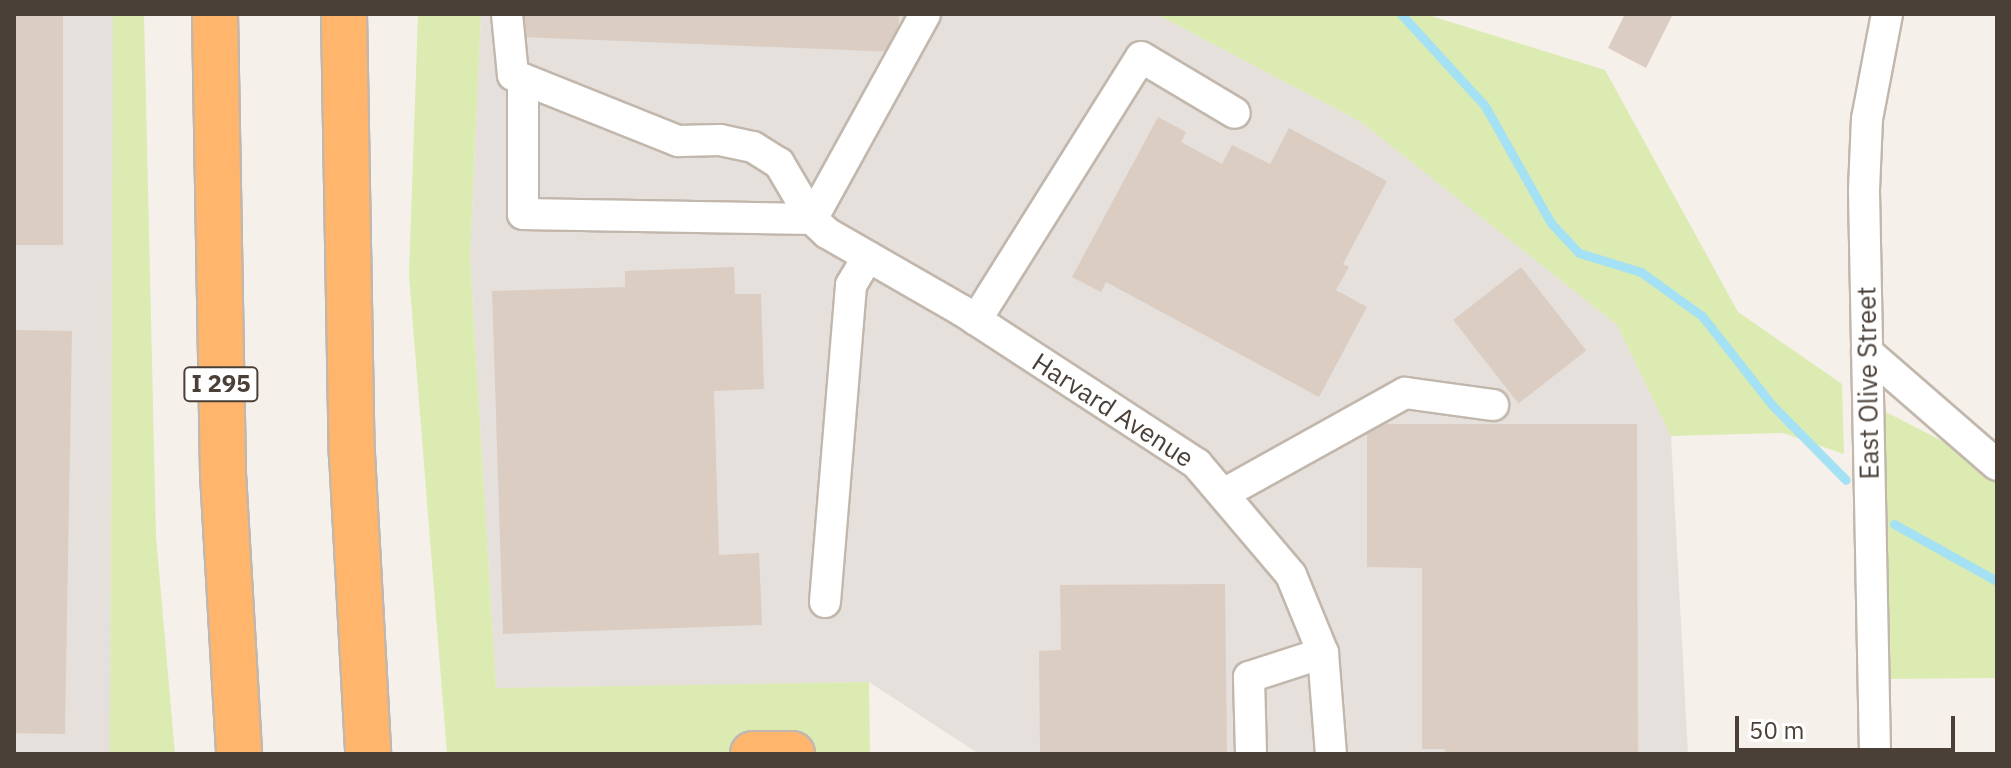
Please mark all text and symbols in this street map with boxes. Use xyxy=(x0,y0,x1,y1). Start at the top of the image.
street label: East Olive Street xyxy=(1851,286,1885,480)
street label: Harvard Avenue xyxy=(1027,346,1199,474)
road number: I 295 xyxy=(183,364,259,404)
scale bar xyxy=(1739,700,1959,750)
text: 50 m xyxy=(1749,714,1804,746)

